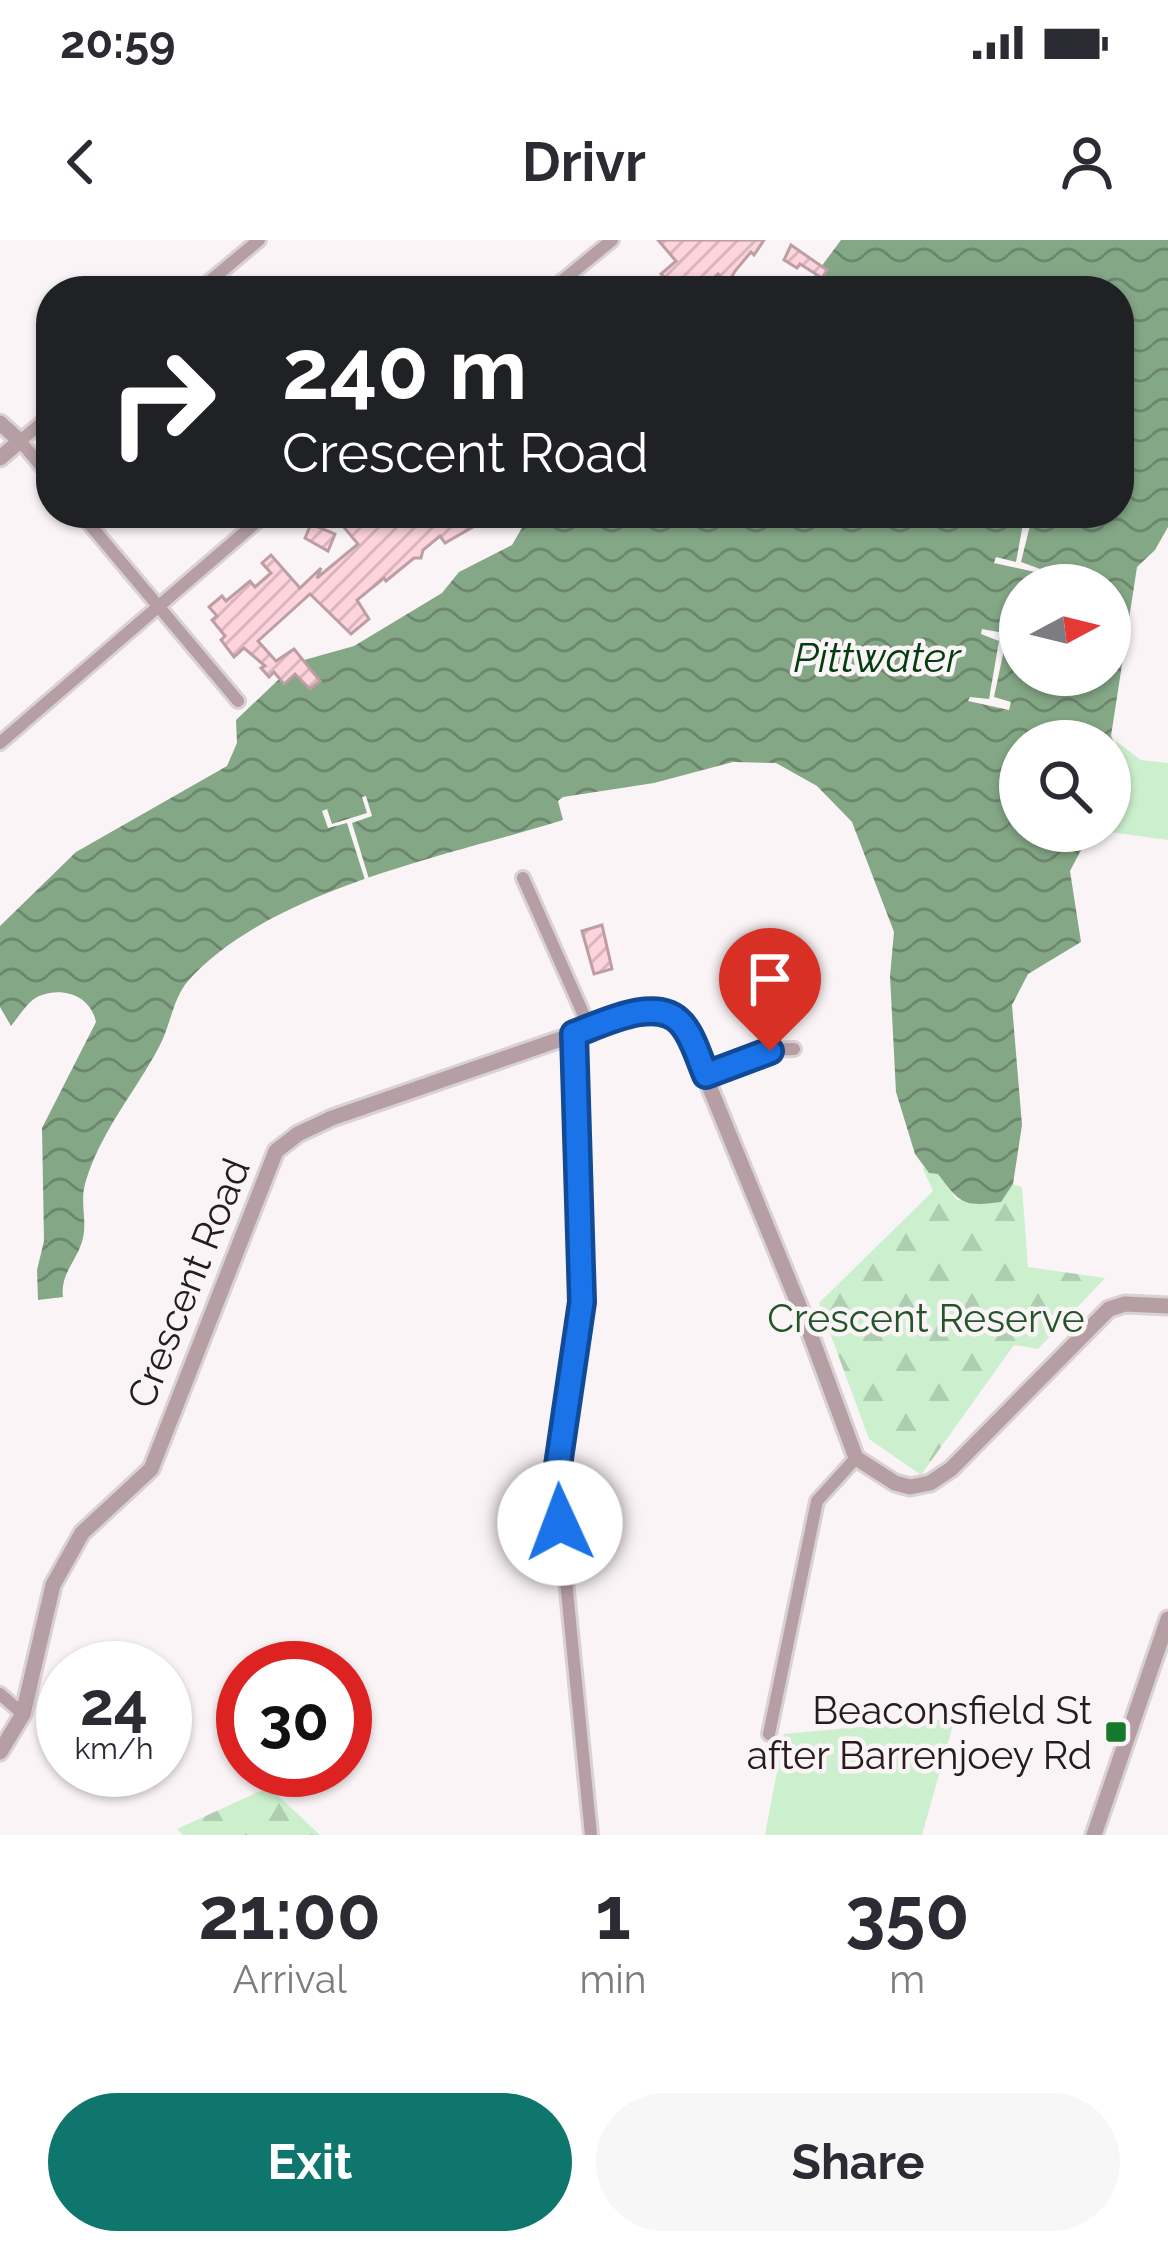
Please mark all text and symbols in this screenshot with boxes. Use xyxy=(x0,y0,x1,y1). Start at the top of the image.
text: 20:59 xyxy=(60,16,176,69)
icon: back xyxy=(48,129,114,195)
icon: person xyxy=(1054,129,1120,195)
text: Drivr xyxy=(522,130,646,194)
text: 240 m xyxy=(282,320,527,419)
icon: right xyxy=(84,324,240,480)
text: Crescent Road xyxy=(282,421,649,485)
north arrow xyxy=(999,564,1131,696)
map controls xyxy=(999,564,1131,852)
water label: Pittwater xyxy=(793,633,962,682)
button: search xyxy=(999,720,1131,852)
pin xyxy=(719,928,821,1051)
icon: arrive xyxy=(737,946,803,1012)
street label: Crescent Road xyxy=(117,1152,259,1414)
park label: Crescent Reserve xyxy=(767,1295,1085,1341)
position arrow xyxy=(497,1460,623,1586)
speed limit sign: 30 xyxy=(216,1641,372,1797)
text: 24 xyxy=(80,1669,148,1739)
place label: Beaconsfield St after Barrenjoey Rd xyxy=(747,1687,1092,1778)
marker: Beaconsfield St after Barrenjoey Rd xyxy=(1103,1719,1129,1745)
text: km/h xyxy=(74,1731,154,1766)
text: 21:00 xyxy=(199,1871,381,1956)
text: 1 xyxy=(595,1871,631,1956)
text: 350 xyxy=(845,1871,969,1956)
text: Arrival xyxy=(233,1956,347,2002)
text: min xyxy=(579,1956,647,2002)
text: m xyxy=(889,1956,925,2002)
button: Exit xyxy=(48,2093,572,2231)
button: Share xyxy=(596,2093,1120,2231)

